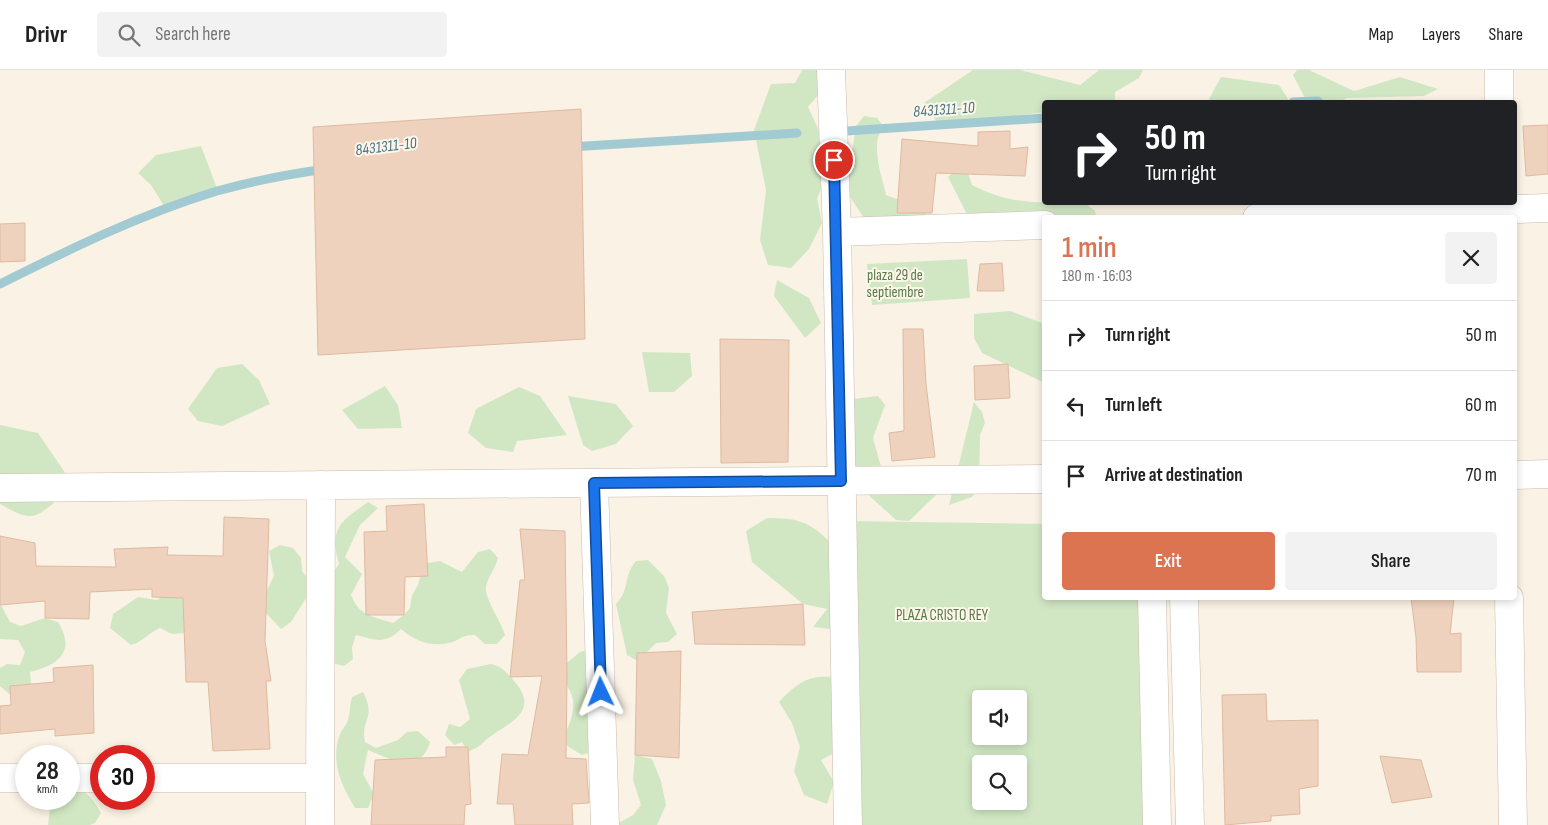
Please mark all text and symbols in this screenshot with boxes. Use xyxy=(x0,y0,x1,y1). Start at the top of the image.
search box xyxy=(97,12,447,57)
text: Drivr xyxy=(25,20,67,49)
icon: search xyxy=(115,21,143,49)
text: Search here xyxy=(155,23,231,46)
text: Map xyxy=(1369,24,1394,45)
text: Layers xyxy=(1422,24,1461,45)
text: Share xyxy=(1489,24,1523,45)
water label: 8431311-10 xyxy=(913,98,976,122)
text: 50 m xyxy=(1145,117,1206,160)
icon: right xyxy=(1062,120,1127,185)
water label: 8431311-10 xyxy=(354,134,419,160)
pin xyxy=(813,139,855,181)
icon: arrive xyxy=(820,146,848,174)
text: Turn right xyxy=(1145,160,1216,187)
text: 1 min xyxy=(1062,230,1117,266)
button: close xyxy=(1445,232,1497,284)
park label: plaza 29 de septiembre xyxy=(867,266,923,302)
text: 180 m · 16:03 xyxy=(1062,267,1132,286)
icon: right xyxy=(1062,322,1090,350)
text: Turn right xyxy=(1105,324,1170,347)
text: 50 m xyxy=(1466,324,1497,347)
icon: left xyxy=(1062,392,1090,420)
text: Turn left xyxy=(1105,394,1162,417)
text: 60 m xyxy=(1465,394,1497,417)
icon: arrive xyxy=(1062,462,1090,490)
text: Arrive at destination xyxy=(1105,464,1243,487)
text: 70 m xyxy=(1466,464,1497,487)
button: Exit xyxy=(1062,532,1275,590)
button: Share xyxy=(1285,532,1497,590)
park label: PLAZA CRISTO REY xyxy=(896,606,989,625)
position arrow xyxy=(574,665,626,717)
map controls xyxy=(972,690,1027,810)
button: sound xyxy=(972,690,1027,745)
speed limit sign: 30 xyxy=(90,745,155,810)
button: search xyxy=(972,755,1027,810)
text: 28 xyxy=(36,756,59,787)
text: km/h xyxy=(37,782,58,797)

